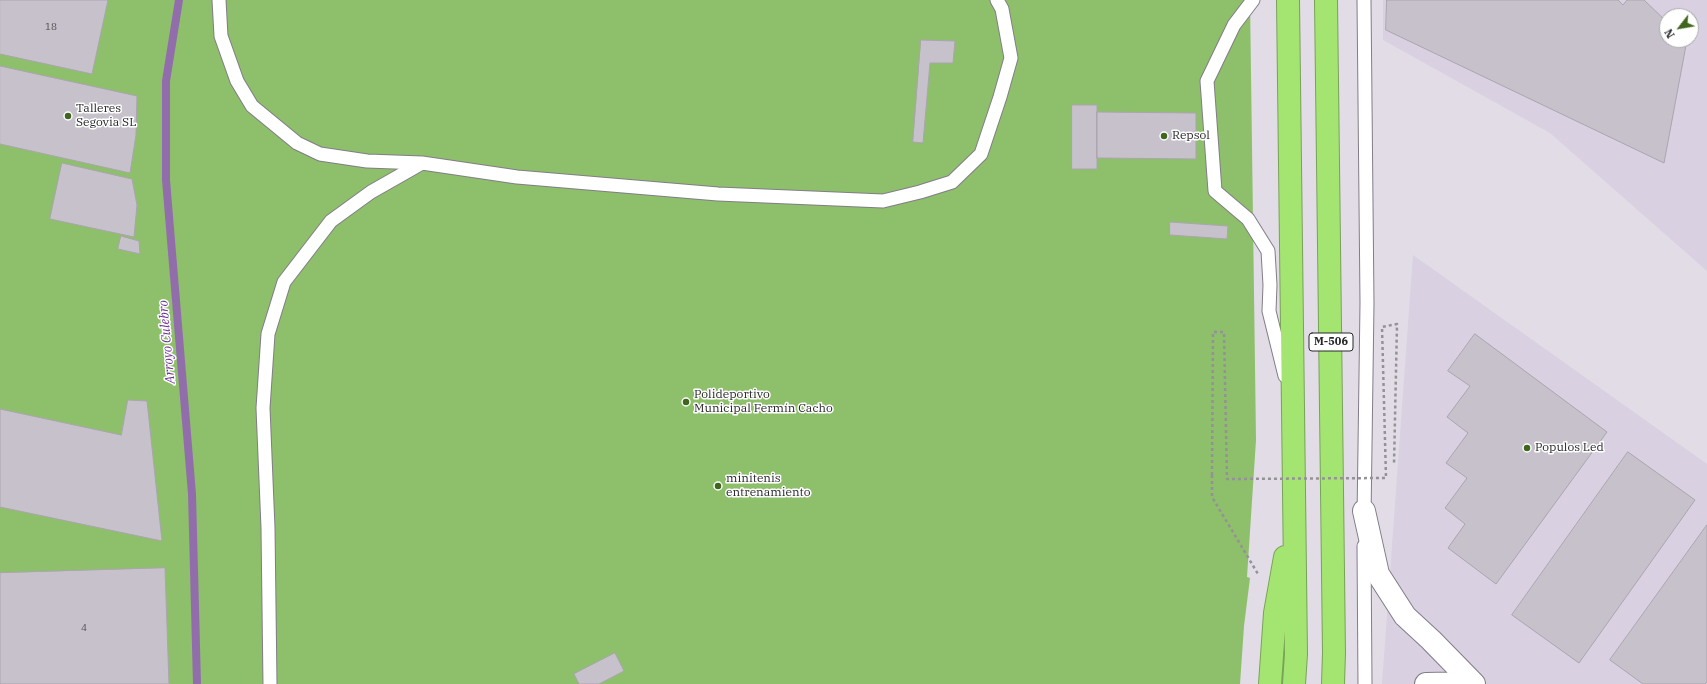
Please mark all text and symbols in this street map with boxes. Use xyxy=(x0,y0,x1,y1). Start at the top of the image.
north arrow xyxy=(1659,8,1699,48)
house number: 18 xyxy=(45,21,57,33)
text: N xyxy=(1661,26,1678,41)
place label: Talleres Segovia SL xyxy=(76,102,136,130)
marker: Talleres Segovia SL xyxy=(63,111,73,121)
place label: Repsol xyxy=(1172,129,1210,143)
marker: Repsol xyxy=(1159,131,1169,141)
water label: Arroyo Culebro xyxy=(156,299,178,385)
road number: M-506 xyxy=(1309,333,1353,351)
place label: Polideportivo Municipal Fermín Cacho xyxy=(694,388,833,416)
marker: Polideportivo Municipal Fermín Cacho xyxy=(681,397,691,407)
place label: Populos Led xyxy=(1535,441,1604,455)
marker: Populos Led xyxy=(1522,443,1532,453)
place label: minitenis entrenamiento xyxy=(726,472,811,500)
marker: minitenis entrenamiento xyxy=(713,481,723,491)
house number: 4 xyxy=(81,622,87,634)

